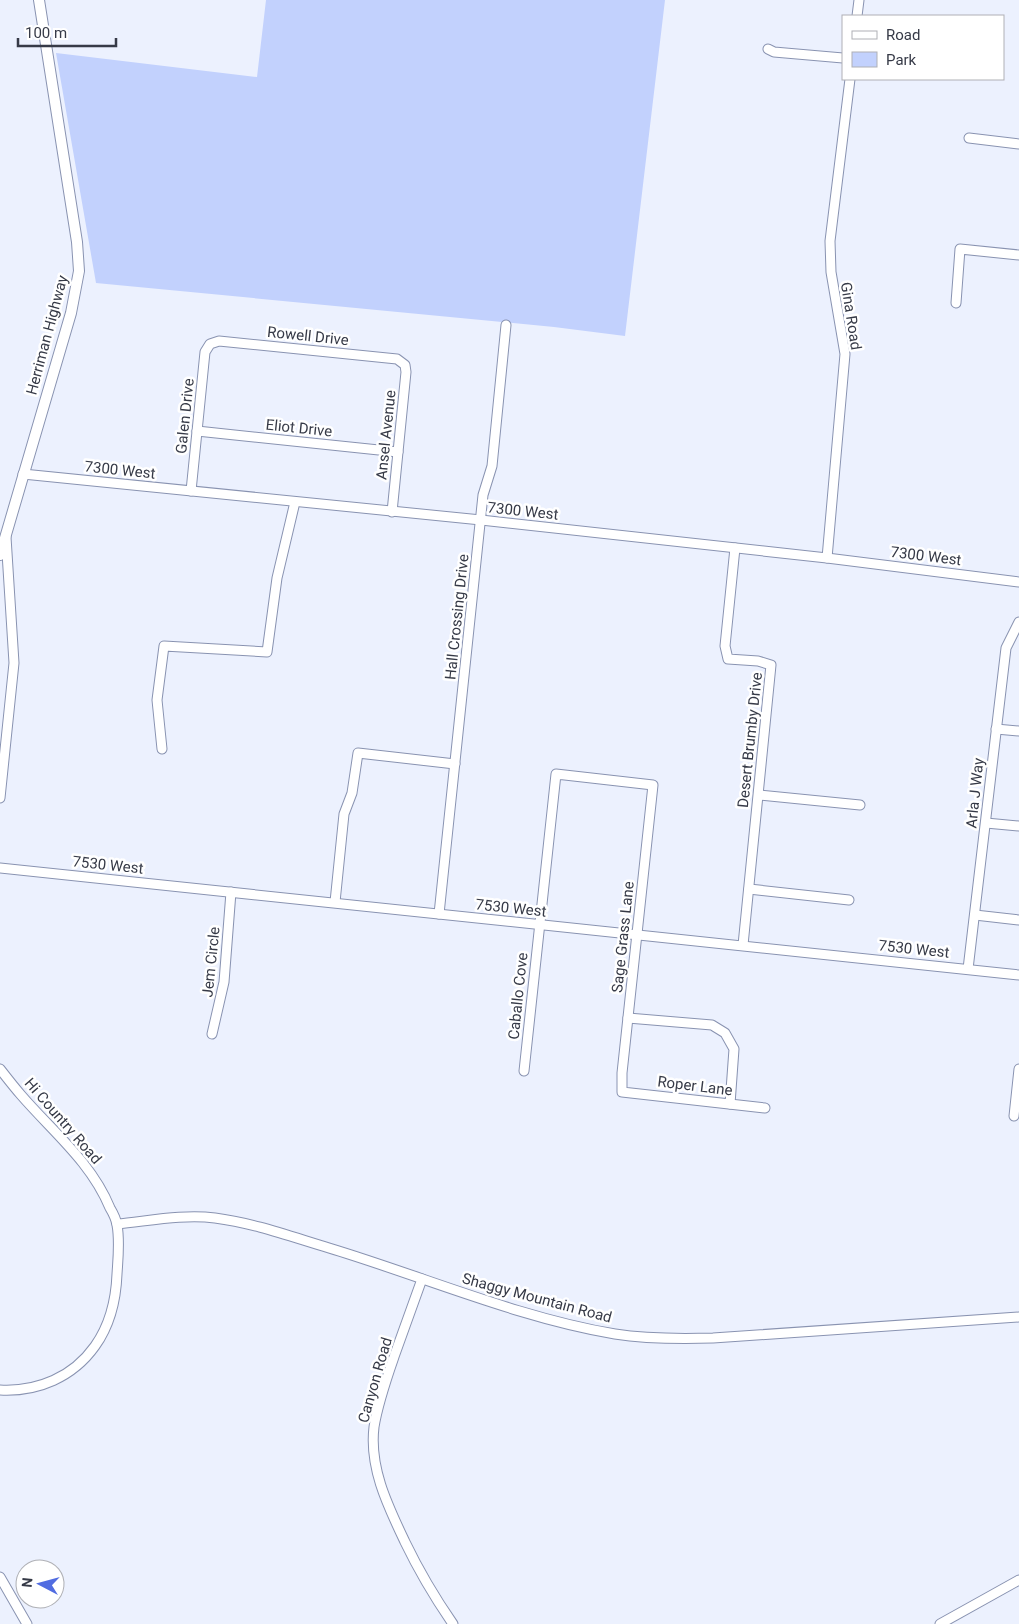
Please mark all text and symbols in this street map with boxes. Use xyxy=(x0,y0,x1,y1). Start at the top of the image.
scale bar xyxy=(18,15,115,47)
legend xyxy=(842,15,1004,80)
text: 100 m xyxy=(25,24,67,42)
text: Road xyxy=(886,26,920,44)
text: Park xyxy=(886,51,917,69)
street label: Herriman Highway xyxy=(22,273,72,397)
street label: Gina Road xyxy=(837,281,865,351)
street label: Rowell Drive xyxy=(266,323,350,349)
street label: Galen Drive xyxy=(172,377,198,455)
street label: Ansel Avenue xyxy=(372,389,400,481)
street label: Eliot Drive xyxy=(265,416,333,440)
street label: 7300 West xyxy=(84,457,156,483)
street label: 7300 West xyxy=(487,498,559,524)
street label: 7300 West xyxy=(890,543,962,569)
street label: Hall Crossing Drive xyxy=(441,553,473,681)
street label: Desert Brumby Drive xyxy=(734,671,766,809)
street label: Arla J Way xyxy=(962,757,988,829)
street label: 7530 West xyxy=(72,852,144,878)
street label: Sage Grass Lane xyxy=(608,880,638,994)
street label: 7530 West xyxy=(475,895,547,921)
street label: Jem Circle xyxy=(198,926,224,998)
street label: 7530 West xyxy=(878,936,950,962)
street label: Caballo Cove xyxy=(504,952,532,1040)
street label: Roper Lane xyxy=(656,1072,734,1100)
street label: Hi Country Road xyxy=(21,1074,105,1168)
street label: Shaggy Mountain Road xyxy=(460,1269,614,1327)
street label: Canyon Road xyxy=(354,1335,396,1425)
north arrow xyxy=(15,1559,65,1609)
text: N xyxy=(19,1577,36,1588)

